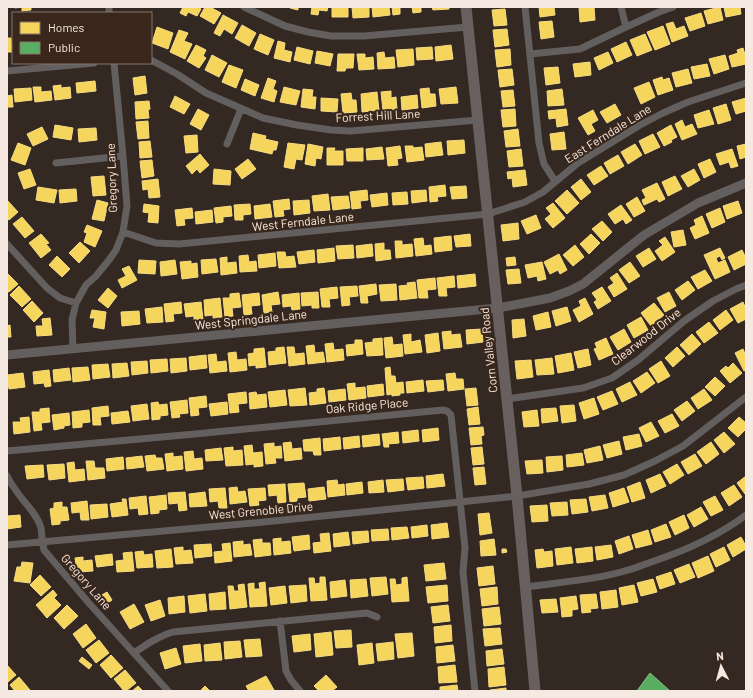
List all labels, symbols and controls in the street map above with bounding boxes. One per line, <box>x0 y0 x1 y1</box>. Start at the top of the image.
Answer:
legend <box>12 12 152 64</box>
text: Homes <box>48 20 85 34</box>
text: Public <box>48 40 80 54</box>
street label: East Ferndale Lane <box>562 101 653 165</box>
street label: Forrest Hill Lane <box>335 106 421 124</box>
street label: Gregory Lane <box>103 143 119 213</box>
street label: West Ferndale Lane <box>251 209 354 233</box>
street label: Clearwood Drive <box>608 305 683 368</box>
street label: West Springdale Lane <box>194 306 308 332</box>
street label: Corn Valley Road <box>477 307 499 394</box>
street label: Oak Ridge Place <box>325 394 409 416</box>
street label: West Grenoble Drive <box>208 498 314 522</box>
street label: Gregory Lane <box>59 551 115 612</box>
north arrow <box>701 646 741 686</box>
text: N <box>716 649 724 662</box>

